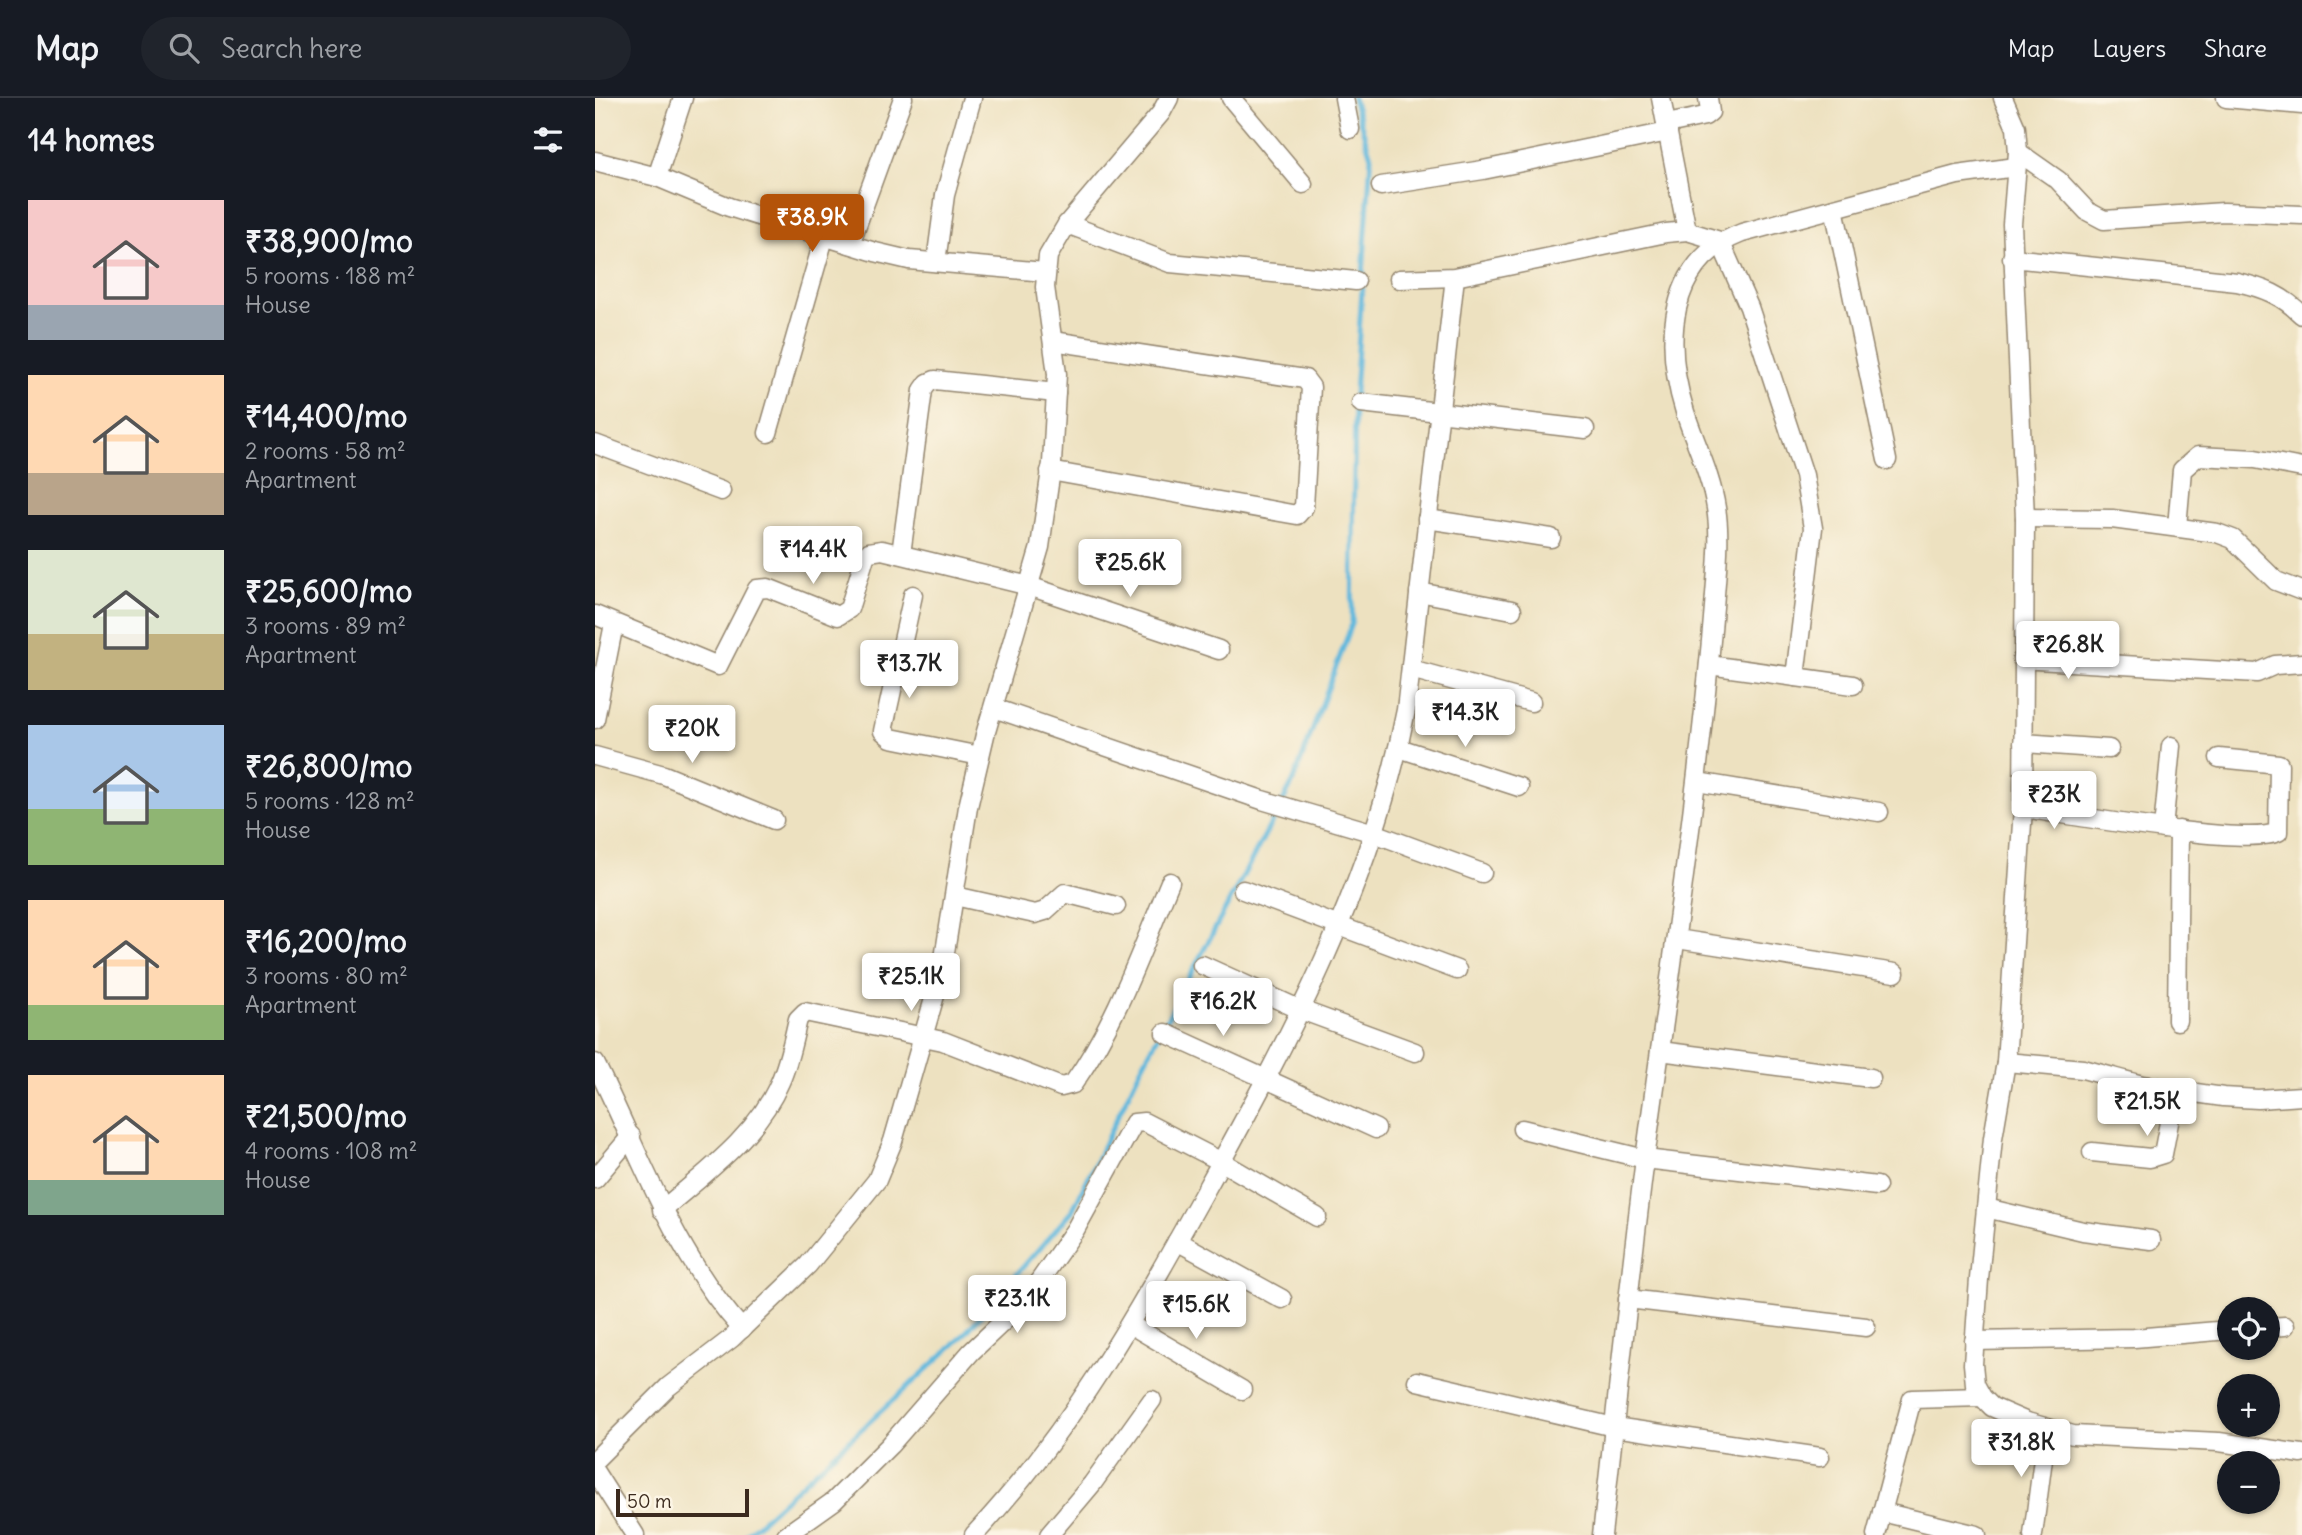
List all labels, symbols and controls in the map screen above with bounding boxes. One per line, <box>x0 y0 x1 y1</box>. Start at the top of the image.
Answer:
search box <box>141 17 631 80</box>
text: Map <box>35 27 99 69</box>
icon: search <box>165 29 203 67</box>
text: Search here <box>221 32 362 65</box>
text: Map <box>2008 33 2054 63</box>
text: Layers <box>2092 33 2166 63</box>
text: Share <box>2204 33 2267 63</box>
text: 14 homes <box>28 121 155 159</box>
icon: filters <box>529 121 567 159</box>
pin: ₹38.9K <box>755 194 869 254</box>
text: ₹38.9K <box>776 202 848 231</box>
text: ₹38,900/mo <box>245 222 413 260</box>
icon: home <box>84 228 168 312</box>
text: 5 rooms · 188 m² <box>245 261 415 290</box>
text: House <box>245 290 311 319</box>
text: ₹14,400/mo <box>245 397 407 435</box>
icon: home <box>84 403 168 487</box>
text: 2 rooms · 58 m² <box>245 436 406 465</box>
text: Apartment <box>245 465 357 494</box>
pin: ₹14.4K <box>756 526 870 586</box>
text: ₹14.4K <box>779 534 847 563</box>
pin: ₹25.6K <box>1073 540 1187 599</box>
text: ₹25.6K <box>1094 547 1166 576</box>
text: ₹25,600/mo <box>245 572 412 610</box>
icon: home <box>84 578 168 662</box>
text: 3 rooms · 89 m² <box>245 611 406 640</box>
pin: ₹26.8K <box>2011 622 2125 681</box>
text: ₹26.8K <box>2032 629 2104 658</box>
text: Apartment <box>245 640 357 669</box>
pin: ₹13.7K <box>852 640 966 700</box>
text: ₹13.7K <box>876 648 942 677</box>
pin: ₹14.3K <box>1408 690 1522 749</box>
text: ₹14.3K <box>1431 697 1499 726</box>
pin: ₹20K <box>651 706 733 765</box>
text: ₹20K <box>664 713 720 742</box>
text: ₹26,800/mo <box>245 747 412 785</box>
icon: home <box>84 753 168 837</box>
pin: ₹23K <box>2013 772 2095 831</box>
text: ₹23K <box>2027 779 2081 808</box>
text: 5 rooms · 128 m² <box>245 786 415 815</box>
text: House <box>245 815 311 844</box>
text: ₹16,200/mo <box>245 922 407 960</box>
icon: home <box>84 928 168 1012</box>
pin: ₹25.1K <box>854 954 968 1013</box>
text: 3 rooms · 80 m² <box>245 961 408 990</box>
text: ₹25.1K <box>878 961 944 990</box>
pin: ₹16.2K <box>1166 978 1280 1038</box>
text: ₹16.2K <box>1189 986 1257 1015</box>
text: Apartment <box>245 990 357 1019</box>
pin: ₹21.5K <box>2090 1079 2204 1138</box>
text: ₹21.5K <box>2113 1086 2181 1115</box>
text: ₹21,500/mo <box>245 1097 407 1135</box>
icon: home <box>84 1103 168 1187</box>
text: 4 rooms · 108 m² <box>245 1136 417 1165</box>
text: House <box>245 1165 311 1194</box>
pin: ₹23.1K <box>960 1276 1074 1335</box>
pin: ₹15.6K <box>1139 1282 1253 1341</box>
text: ₹23.1K <box>984 1283 1050 1312</box>
text: ₹15.6K <box>1162 1289 1230 1318</box>
map controls <box>2217 1297 2280 1514</box>
button: locate <box>2217 1297 2280 1360</box>
button: + <box>2217 1374 2280 1437</box>
pin: ₹31.8K <box>1964 1420 2078 1479</box>
text: ₹31.8K <box>1987 1427 2055 1456</box>
button: − <box>2217 1451 2280 1514</box>
scale bar <box>616 1486 749 1518</box>
text: 50 m <box>627 1489 672 1513</box>

